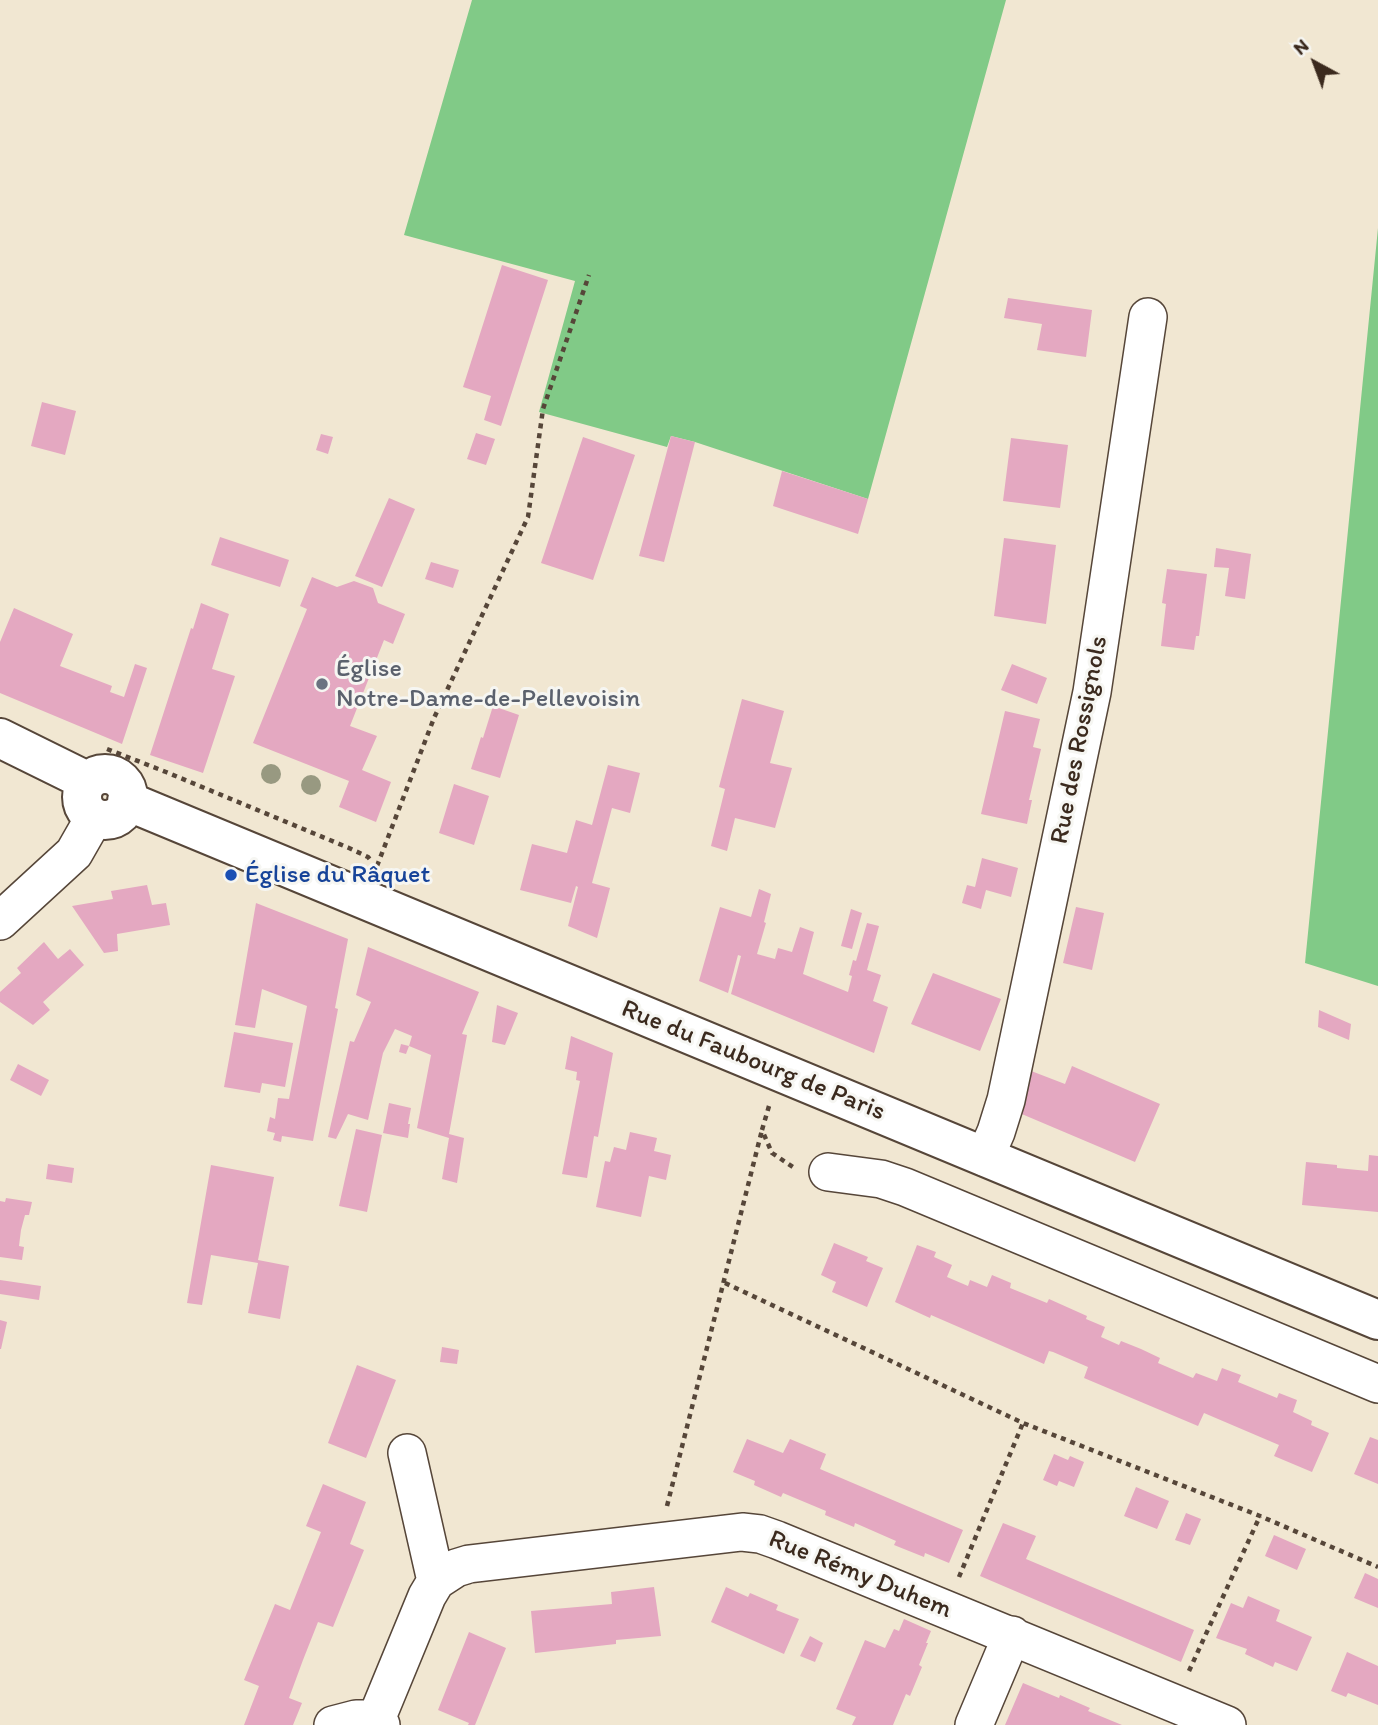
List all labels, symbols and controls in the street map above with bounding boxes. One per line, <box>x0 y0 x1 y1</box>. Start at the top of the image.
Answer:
north arrow <box>1280 28 1350 98</box>
text: N <box>1289 34 1313 60</box>
street label: Rue des Rossignols <box>1045 633 1115 847</box>
place label: Église Notre-Dame-de-Pellevoisin <box>336 653 640 714</box>
marker: Église Notre-Dame-de-Pellevoisin <box>314 676 330 692</box>
place label: Église du Râquet <box>245 859 430 891</box>
marker: Église du Râquet <box>223 867 239 883</box>
street label: Rue du Faubourg de Paris <box>617 994 889 1128</box>
street label: Rue Rémy Duhem <box>764 1524 956 1626</box>

